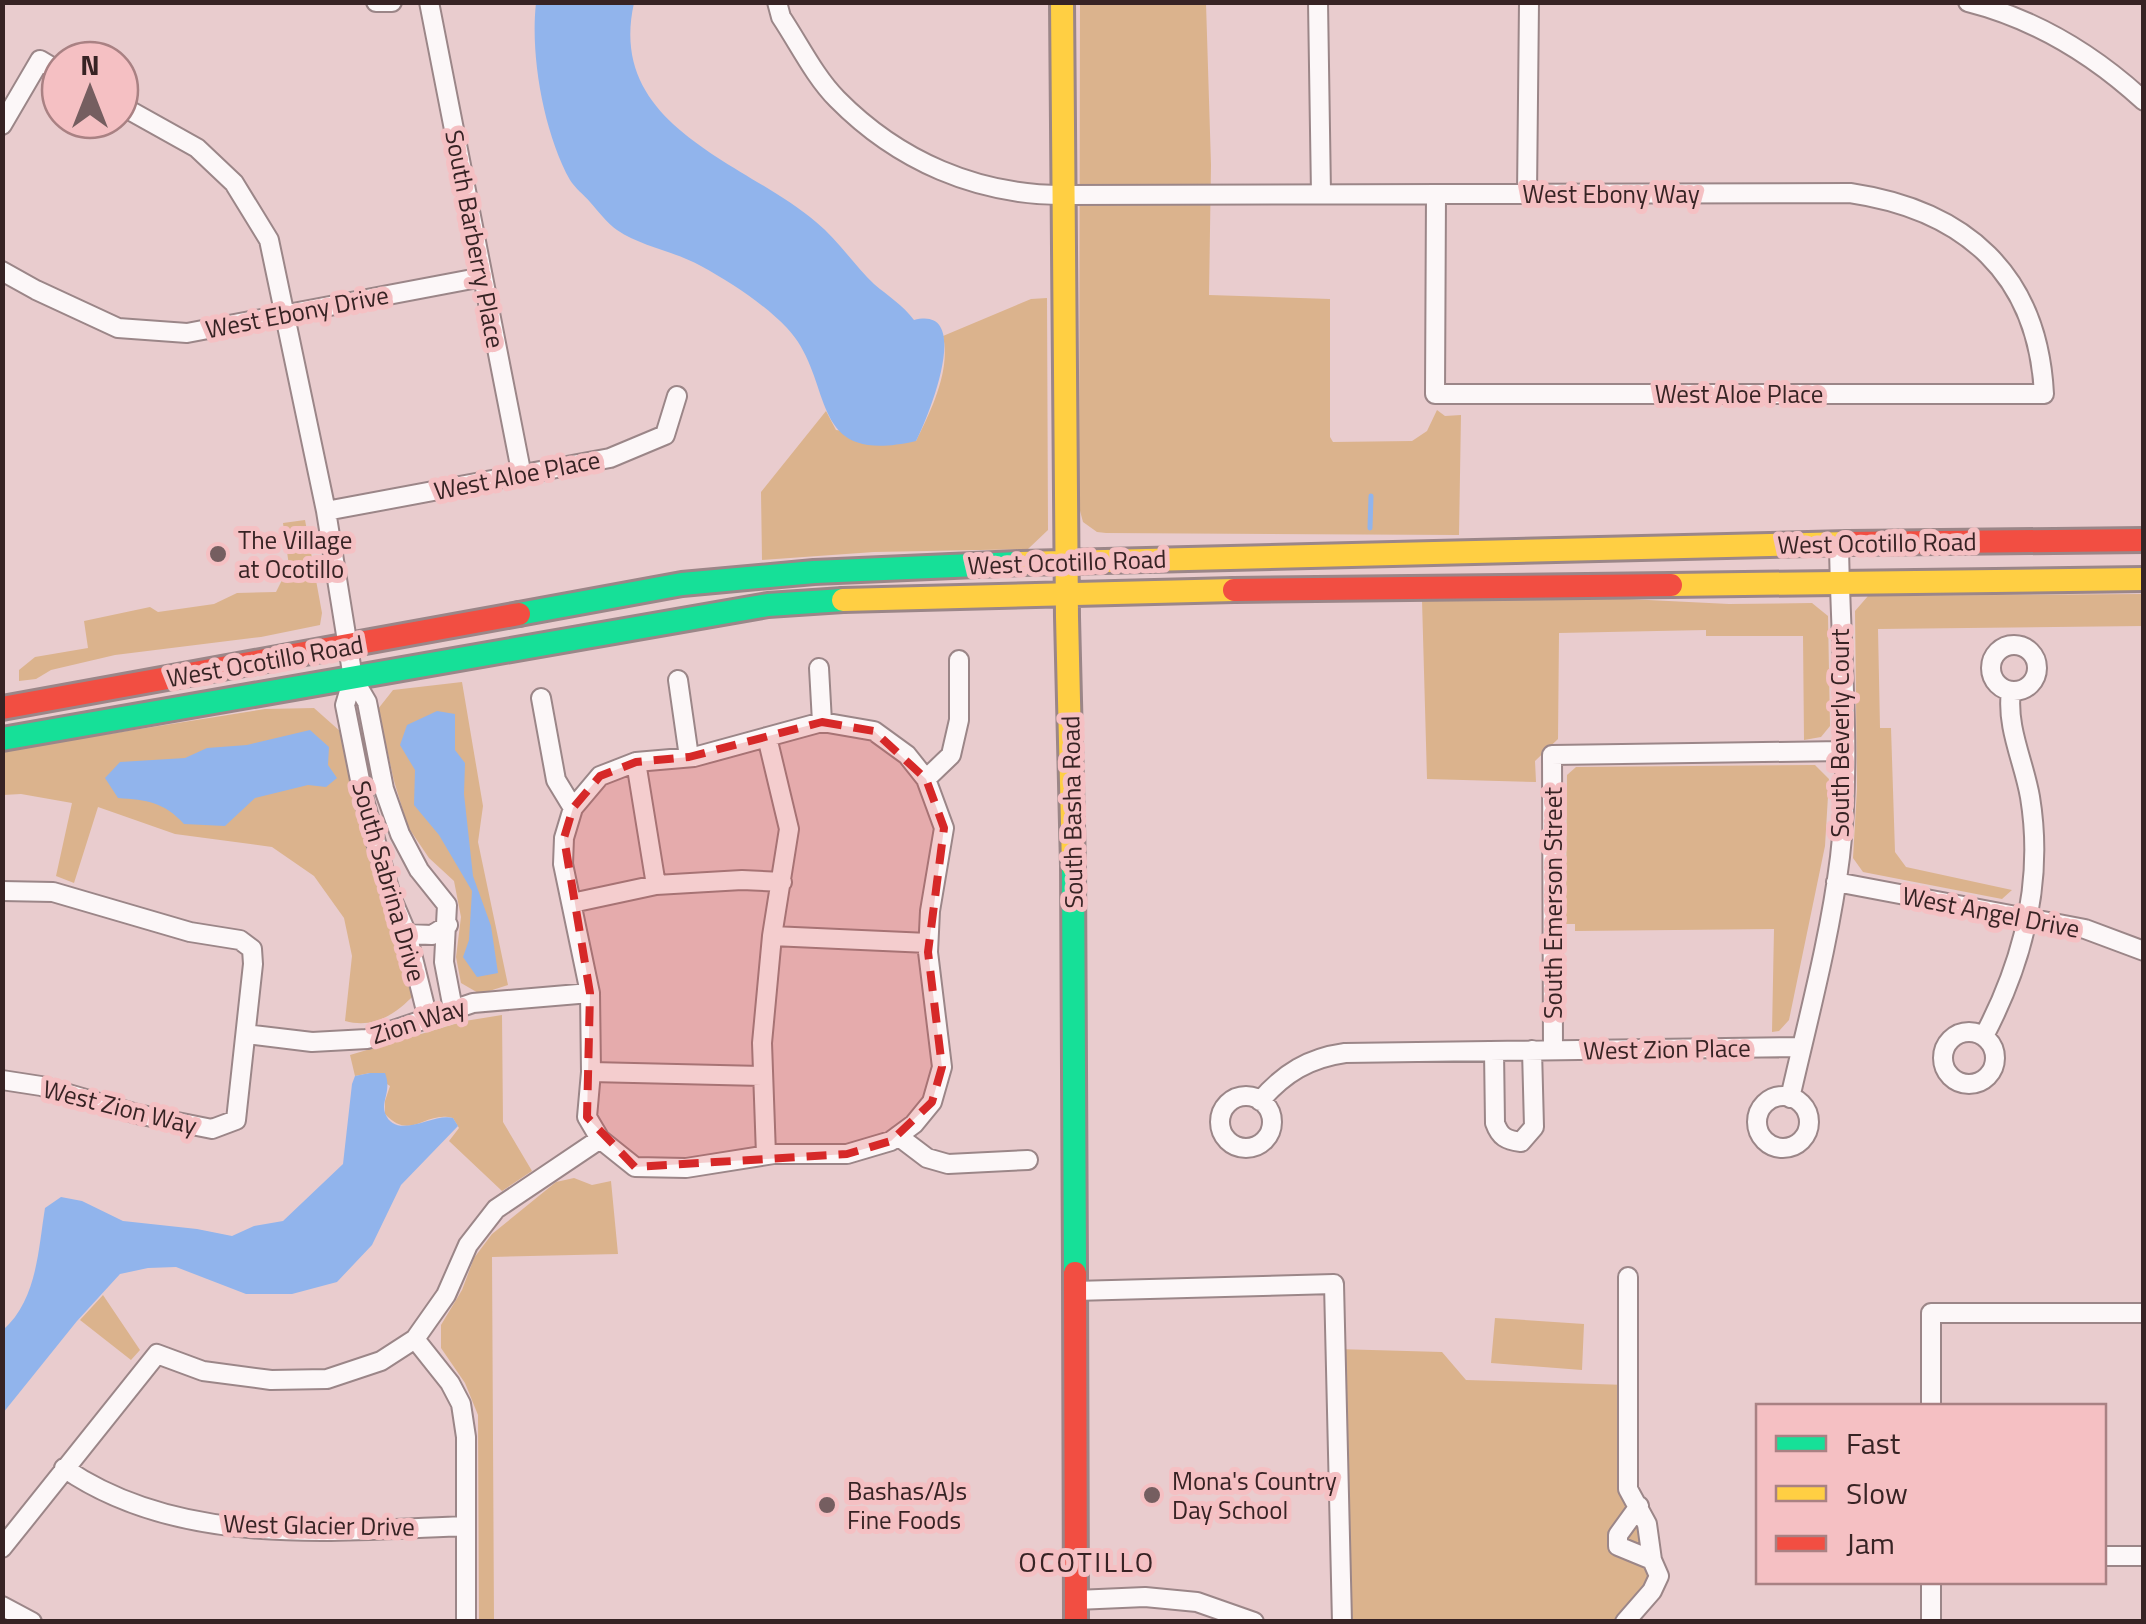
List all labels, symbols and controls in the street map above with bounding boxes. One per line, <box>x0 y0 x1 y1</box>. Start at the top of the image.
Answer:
north arrow <box>40 40 140 140</box>
text: N <box>80 43 100 86</box>
street label: South Barberry Place <box>435 127 515 351</box>
street label: West Ebony Way <box>1522 175 1700 213</box>
street label: West Ebony Drive <box>202 276 392 348</box>
street label: West Aloe Place <box>1655 375 1823 413</box>
street label: West Aloe Place <box>431 440 603 510</box>
place label: The Village at Ocotillo <box>238 521 352 588</box>
street label: West Ocotillo Road <box>1777 522 1977 564</box>
street label: West Ocotillo Road <box>967 540 1167 584</box>
marker: The Village at Ocotillo <box>207 543 229 565</box>
street label: West Ocotillo Road <box>164 625 366 697</box>
street label: South Beverly Court <box>1821 628 1859 838</box>
street label: South Basha Road <box>1051 715 1093 909</box>
street label: South Sabrina Drive <box>342 776 436 986</box>
street label: South Emerson Street <box>1534 787 1572 1019</box>
street label: West Angel Drive <box>1899 876 2083 948</box>
street label: Zion Way <box>366 988 470 1054</box>
street label: West Zion Place <box>1583 1029 1751 1069</box>
street label: West Zion Way <box>39 1070 201 1144</box>
legend <box>1756 1404 2106 1584</box>
text: Fast <box>1846 1420 1901 1466</box>
place label: Mona's Country Day School <box>1172 1462 1337 1529</box>
text: Slow <box>1846 1470 1908 1516</box>
place label: Bashas/AJs Fine Foods <box>847 1472 967 1539</box>
marker: Mona's Country Day School <box>1141 1484 1163 1506</box>
marker: Bashas/AJs Fine Foods <box>816 1494 838 1516</box>
street label: West Glacier Drive <box>223 1504 415 1546</box>
text: Jam <box>1846 1520 1895 1566</box>
district label: OCOTILLO <box>1018 1540 1156 1583</box>

